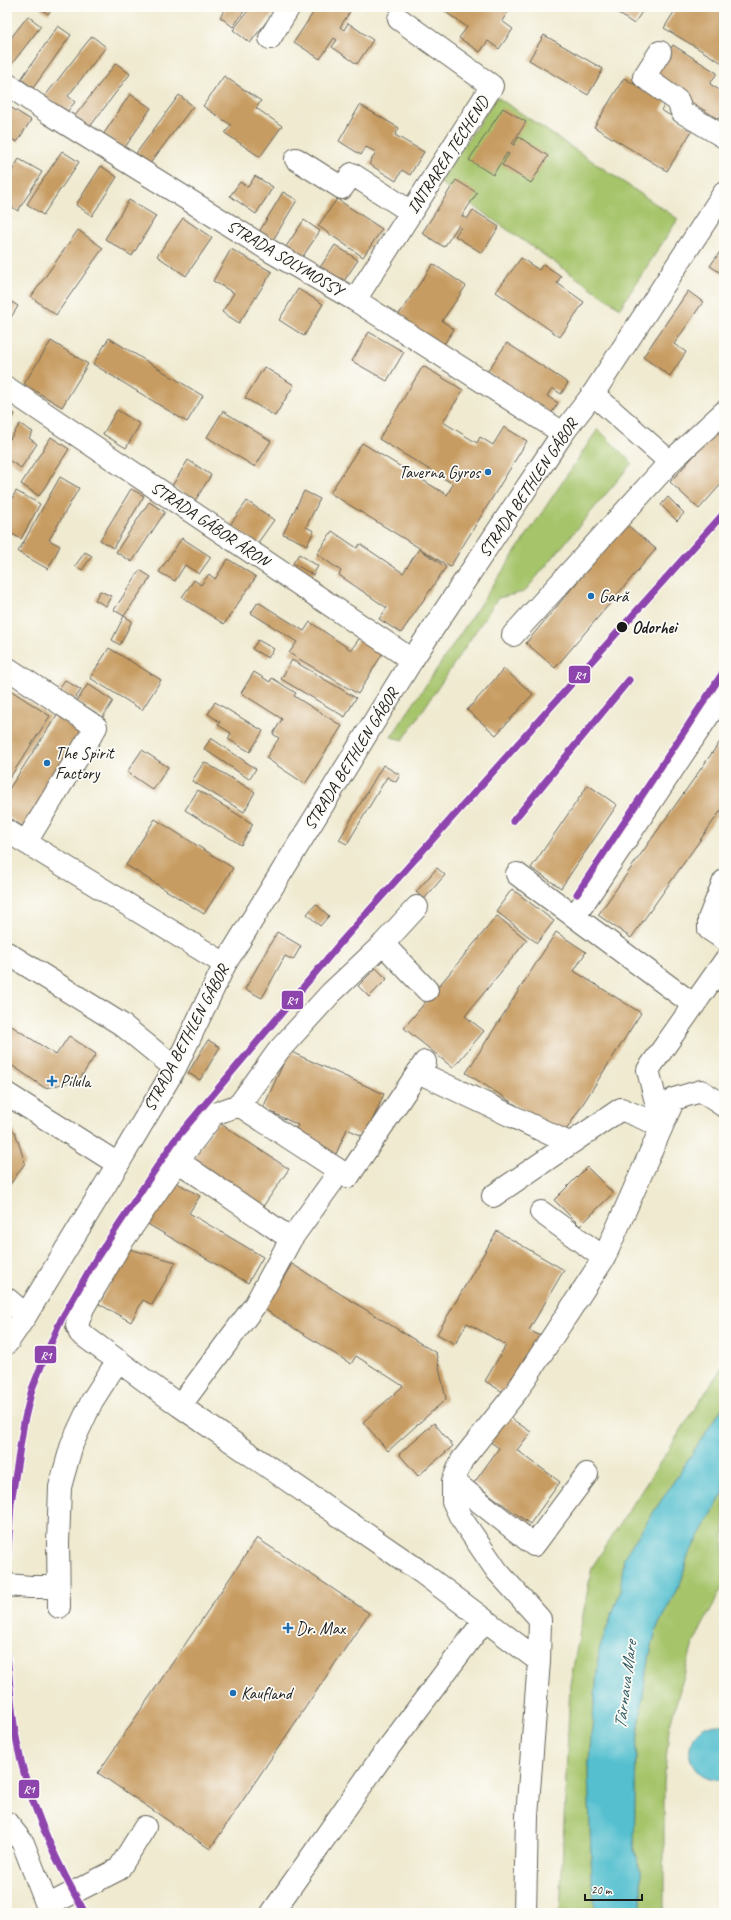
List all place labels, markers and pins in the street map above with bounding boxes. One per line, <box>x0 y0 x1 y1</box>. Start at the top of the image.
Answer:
place label: Taverna Gyros <box>399 462 482 483</box>
marker: Taverna Gyros <box>483 467 493 477</box>
place label: Gară <box>599 586 630 607</box>
marker: Gară <box>586 591 596 601</box>
place label: Odorhei <box>632 617 679 638</box>
marker: Odorhei <box>615 620 629 634</box>
place label: The Spirit Factory <box>55 743 116 784</box>
marker: The Spirit Factory <box>42 758 52 768</box>
place label: Pilula <box>60 1071 92 1092</box>
marker: Pilula <box>47 1076 57 1086</box>
place label: Dr. Max <box>296 1618 346 1639</box>
marker: Dr. Max <box>283 1623 293 1633</box>
place label: Kaufland <box>241 1683 295 1704</box>
marker: Kaufland <box>228 1688 238 1698</box>

